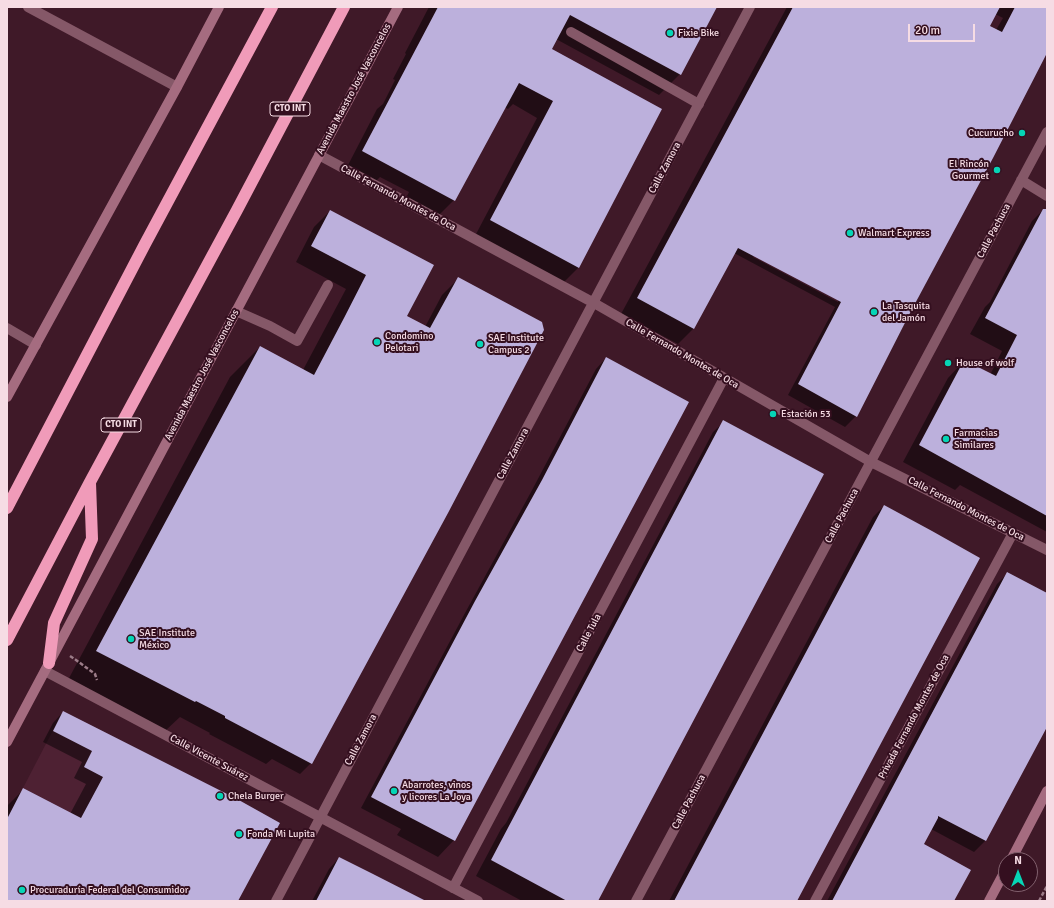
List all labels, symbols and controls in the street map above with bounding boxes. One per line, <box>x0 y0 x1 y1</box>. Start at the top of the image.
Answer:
scale bar <box>910 16 977 42</box>
street label: Avenida Maestro José Vasconcelos <box>314 22 394 156</box>
text: 20 m <box>915 23 940 38</box>
place label: Fixie Bike <box>678 27 719 39</box>
marker: Fixie Bike <box>665 28 675 38</box>
road number: CTO INT <box>270 102 310 116</box>
place label: Cucurucho <box>968 127 1014 139</box>
marker: Cucurucho <box>1017 128 1027 138</box>
street label: Calle Zamora <box>646 140 684 196</box>
place label: El Rincón Gourmet <box>949 158 989 182</box>
street label: Calle Fernando Montes de Oca <box>338 162 458 234</box>
marker: El Rincón Gourmet <box>992 165 1002 175</box>
street label: Calle Pachuca <box>975 202 1013 260</box>
place label: Walmart Express <box>858 227 930 239</box>
marker: Walmart Express <box>845 228 855 238</box>
place label: La Tasquita del Jamón <box>882 300 930 324</box>
marker: La Tasquita del Jamón <box>869 307 879 317</box>
street label: Avenida Maestro José Vasconcelos <box>162 308 242 442</box>
street label: Calle Fernando Montes de Oca <box>623 317 741 391</box>
place label: Condomino Pelotari <box>385 330 433 354</box>
place label: SAE Institute Campus 2 <box>488 332 544 356</box>
marker: Condomino Pelotari <box>372 337 382 347</box>
marker: SAE Institute Campus 2 <box>475 339 485 349</box>
place label: House of wolf <box>956 357 1014 369</box>
marker: House of wolf <box>943 358 953 368</box>
place label: Estación 53 <box>781 408 831 420</box>
marker: Estación 53 <box>768 409 778 419</box>
road number: CTO INT <box>101 418 141 432</box>
street label: Calle Zamora <box>494 426 532 482</box>
place label: Farmacias Similares <box>954 427 998 450</box>
marker: Farmacias Similares <box>941 434 951 444</box>
street label: Calle Fernando Montes de Oca <box>906 474 1026 544</box>
street label: Calle Pachuca <box>823 487 861 545</box>
street label: Calle Tula <box>574 612 604 654</box>
place label: SAE Institute México <box>139 627 195 650</box>
marker: SAE Institute México <box>126 634 136 644</box>
street label: Privada Fernando Montes de Oca <box>876 653 952 781</box>
street label: Calle Zamora <box>342 712 380 768</box>
street label: Calle Vicente Suárez <box>168 732 250 784</box>
street label: Calle Pachuca <box>670 773 708 831</box>
place label: Abarrotes, vinos y licores La Joya <box>402 779 471 802</box>
marker: Abarrotes, vinos y licores La Joya <box>389 786 399 796</box>
place label: Chela Burger <box>228 790 284 802</box>
marker: Chela Burger <box>215 791 225 801</box>
place label: Fonda Mi Lupita <box>247 828 315 840</box>
marker: Fonda Mi Lupita <box>234 829 244 839</box>
north arrow <box>998 852 1038 892</box>
text: N <box>1014 854 1022 867</box>
place label: Procuraduría Federal del Consumidor <box>30 884 188 896</box>
marker: Procuraduría Federal del Consumidor <box>17 885 27 895</box>

